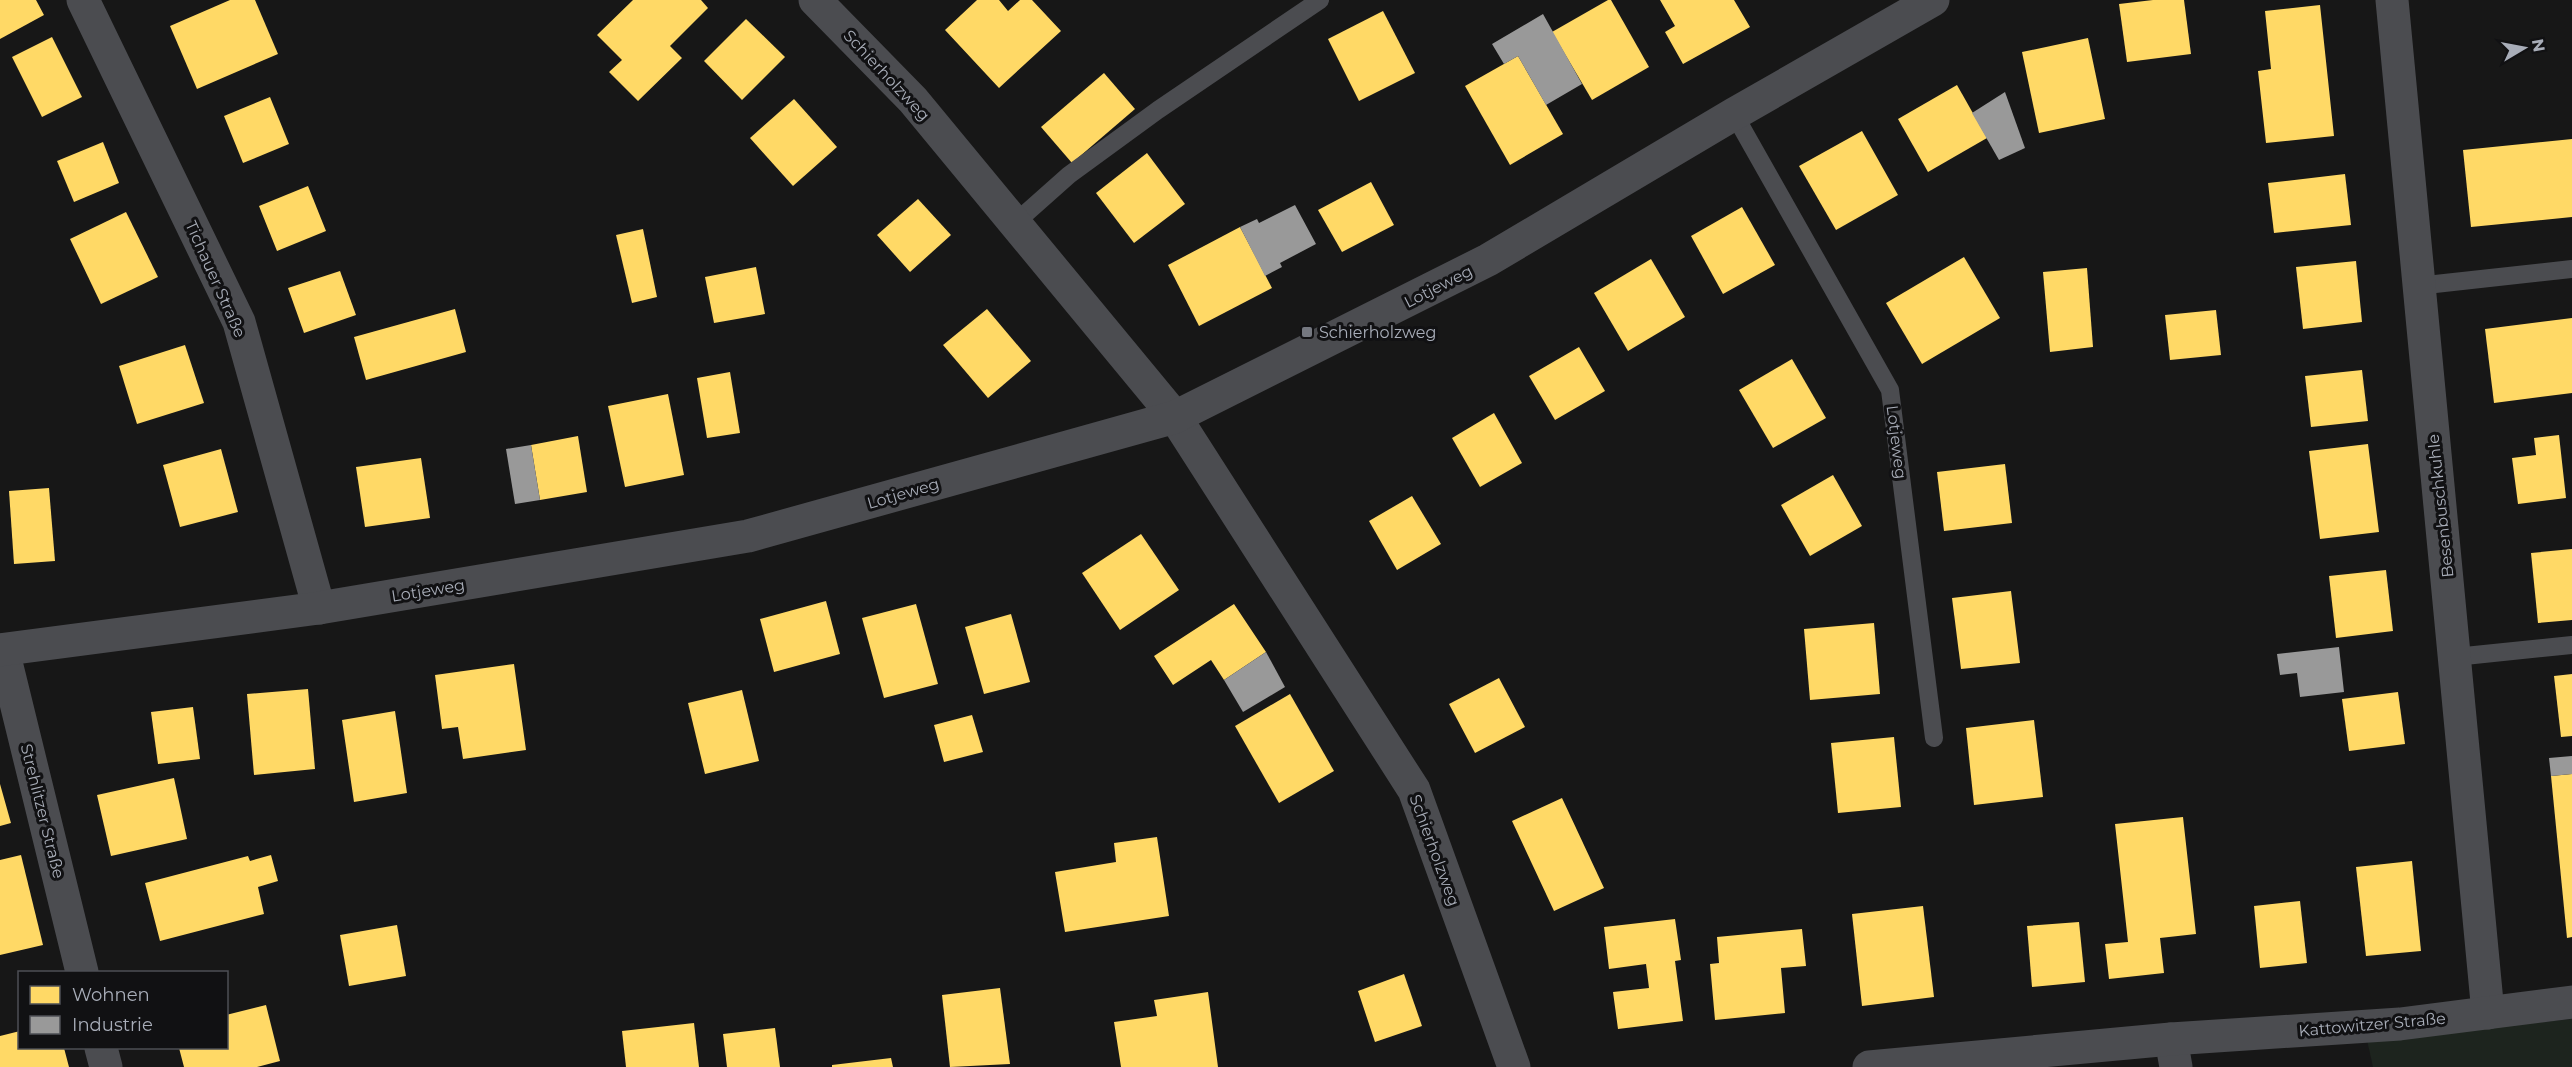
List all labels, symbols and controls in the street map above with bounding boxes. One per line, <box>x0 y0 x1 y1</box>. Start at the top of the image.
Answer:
north arrow <box>2494 18 2554 78</box>
street label: Schierholzweg <box>840 26 934 125</box>
text: N <box>2528 37 2549 54</box>
street label: Tichauer Straße <box>181 218 250 340</box>
street label: Lotjeweg <box>1401 261 1476 312</box>
place label: Schierholzweg <box>1319 323 1436 342</box>
marker: Schierholzweg <box>1300 325 1314 339</box>
street label: Lotjeweg <box>1883 404 1910 480</box>
street label: Besenbuschkuhle <box>2424 433 2457 579</box>
street label: Lotjeweg <box>865 474 941 513</box>
street label: Lotjeweg <box>390 575 466 606</box>
street label: Strehlitzer Straße <box>17 742 68 880</box>
street label: Schierholzweg <box>1406 792 1464 909</box>
legend <box>18 971 228 1049</box>
text: Wohnen <box>72 984 150 1006</box>
street label: Kattowitzer Straße <box>2298 1009 2446 1040</box>
text: Industrie <box>72 1014 153 1036</box>

